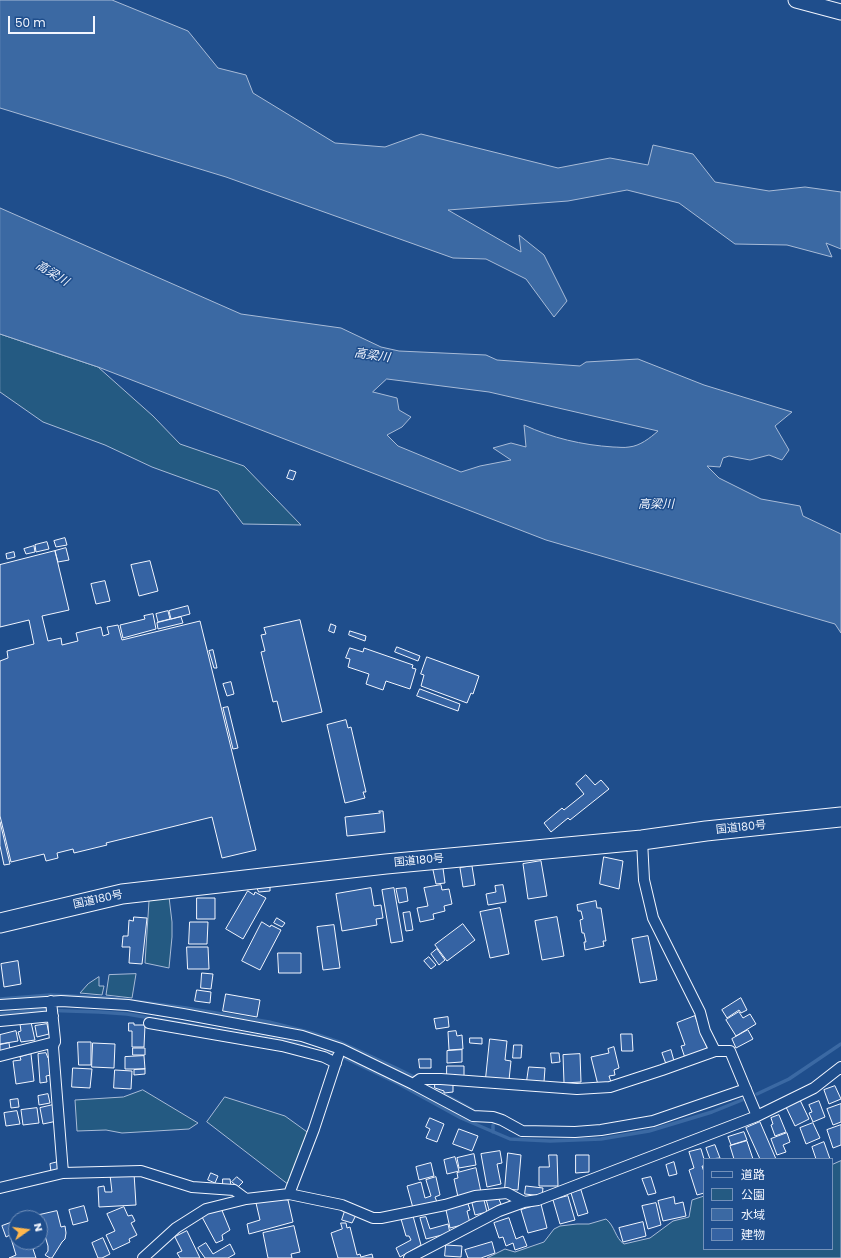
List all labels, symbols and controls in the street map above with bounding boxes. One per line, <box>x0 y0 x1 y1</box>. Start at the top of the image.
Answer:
scale bar <box>10 8 97 34</box>
text: 50 m <box>15 14 46 31</box>
water label: 高梁川 <box>33 259 71 289</box>
water label: 高梁川 <box>353 346 391 366</box>
water label: 高梁川 <box>638 498 674 512</box>
street label: 国道180号 <box>715 819 767 837</box>
street label: 国道180号 <box>393 852 445 870</box>
street label: 国道180号 <box>72 888 124 912</box>
legend <box>703 1158 833 1250</box>
text: 道路 <box>741 1166 765 1183</box>
text: 公園 <box>741 1186 765 1203</box>
text: 水域 <box>741 1206 765 1223</box>
north arrow <box>8 1210 48 1250</box>
text: N <box>30 1221 47 1233</box>
text: 建物 <box>741 1226 765 1243</box>

